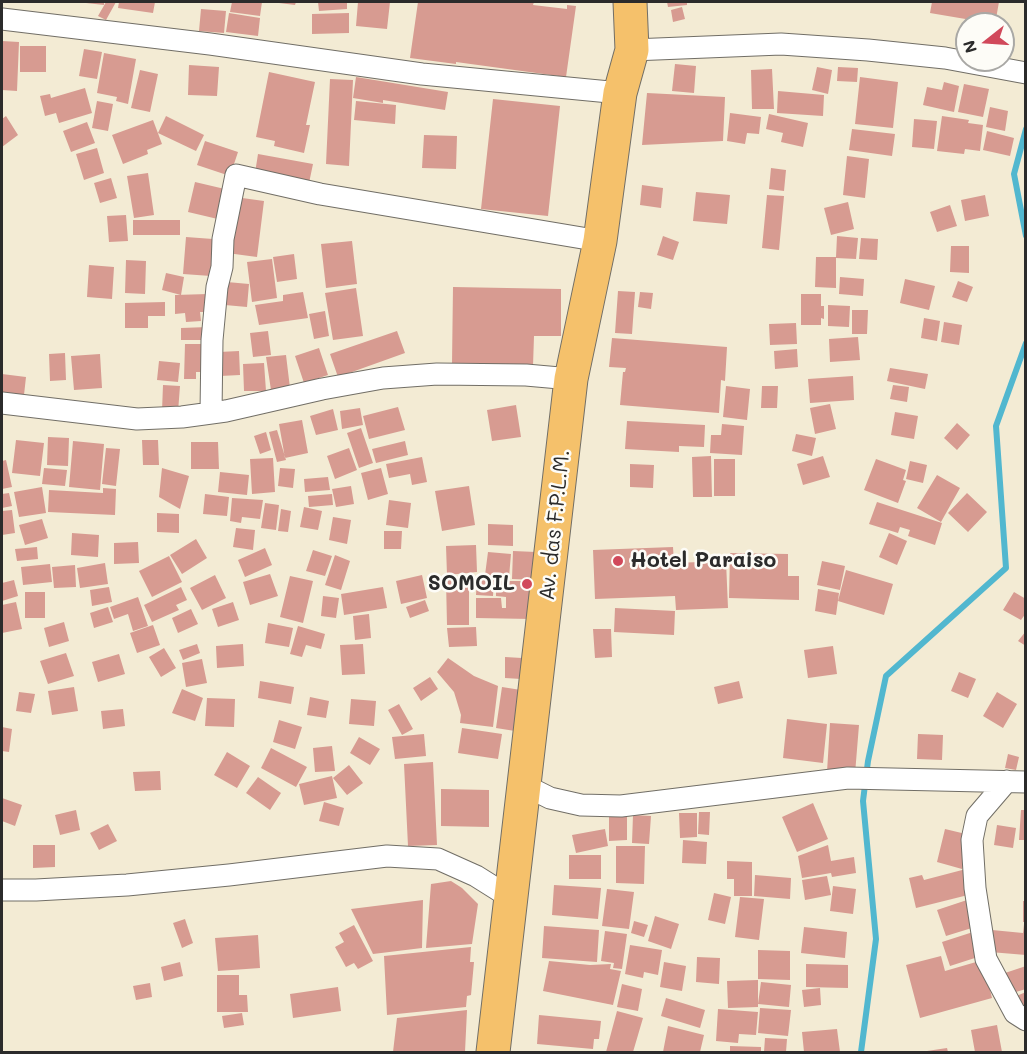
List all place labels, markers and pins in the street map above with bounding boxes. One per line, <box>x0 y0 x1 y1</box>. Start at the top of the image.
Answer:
place label: Hotel Paraiso <box>630 548 776 574</box>
marker: Hotel Paraiso <box>611 554 625 568</box>
place label: SOMOIL <box>428 571 515 597</box>
marker: SOMOIL <box>520 577 534 591</box>

